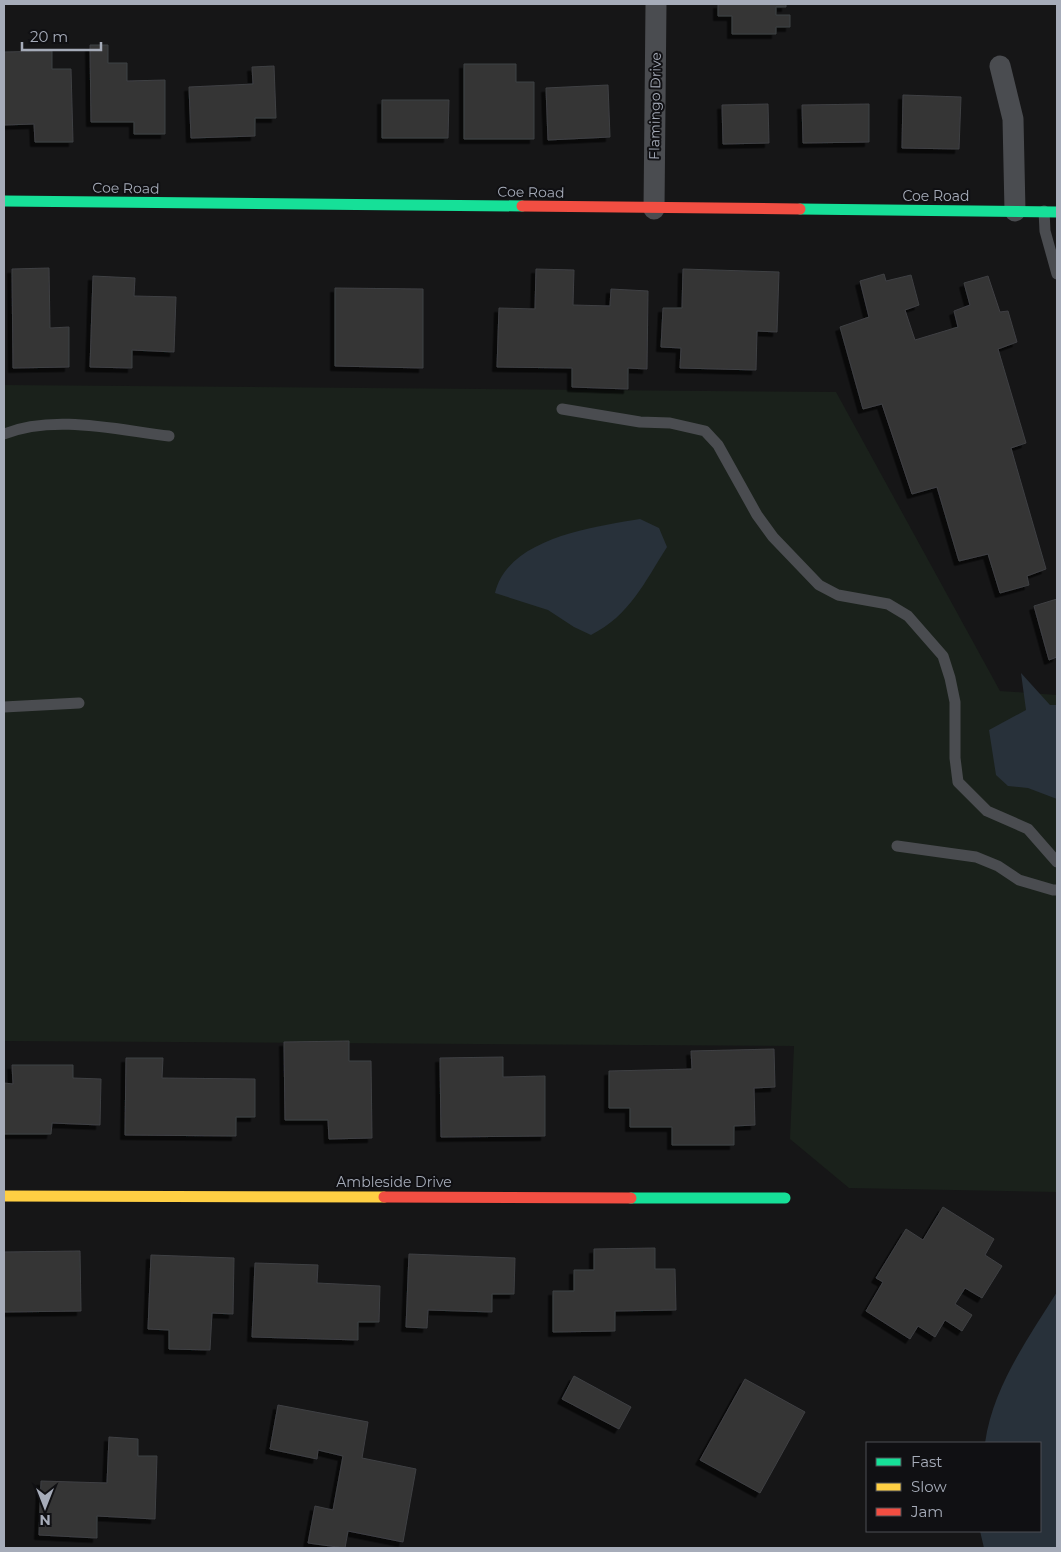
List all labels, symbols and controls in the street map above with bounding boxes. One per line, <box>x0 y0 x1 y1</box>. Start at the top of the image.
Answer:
scale bar <box>22 20 101 52</box>
text: 20 m <box>30 27 68 46</box>
street label: Flamingo Drive <box>645 52 665 160</box>
street label: Coe Road <box>92 178 160 198</box>
street label: Coe Road <box>497 182 565 202</box>
street label: Coe Road <box>902 187 970 205</box>
street label: Ambleside Drive <box>336 1173 452 1191</box>
legend <box>866 1442 1041 1532</box>
text: Fast <box>911 1452 942 1471</box>
text: Slow <box>911 1477 947 1496</box>
north arrow <box>20 1482 70 1532</box>
text: Jam <box>910 1502 943 1521</box>
text: N <box>39 1511 51 1529</box>

